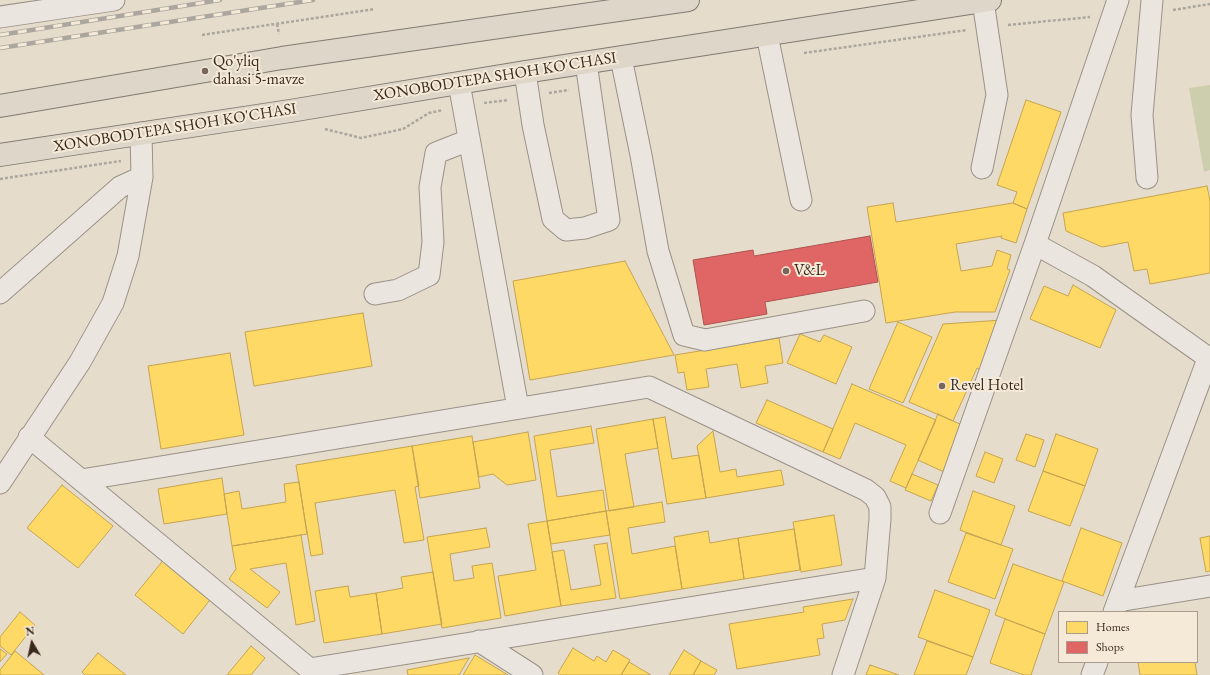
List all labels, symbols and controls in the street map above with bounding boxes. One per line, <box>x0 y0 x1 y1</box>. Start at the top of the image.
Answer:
street label: XONOBODTEPA SHOH KO'CHASI <box>372 48 618 106</box>
place label: Qo'yliq dahasi 5-mavze <box>213 52 304 90</box>
marker: Qo'yliq dahasi 5-mavze <box>200 66 210 76</box>
street label: XONOBODTEPA SHOH KO'CHASI <box>52 99 298 157</box>
place label: V&L <box>794 261 825 281</box>
marker: V&L <box>781 266 791 276</box>
place label: Revel Hotel <box>950 376 1024 396</box>
marker: Revel Hotel <box>937 381 947 391</box>
legend <box>1058 611 1198 663</box>
text: Homes <box>1096 619 1130 635</box>
north arrow <box>12 623 52 663</box>
text: N <box>25 624 36 639</box>
text: Shops <box>1096 639 1124 655</box>

